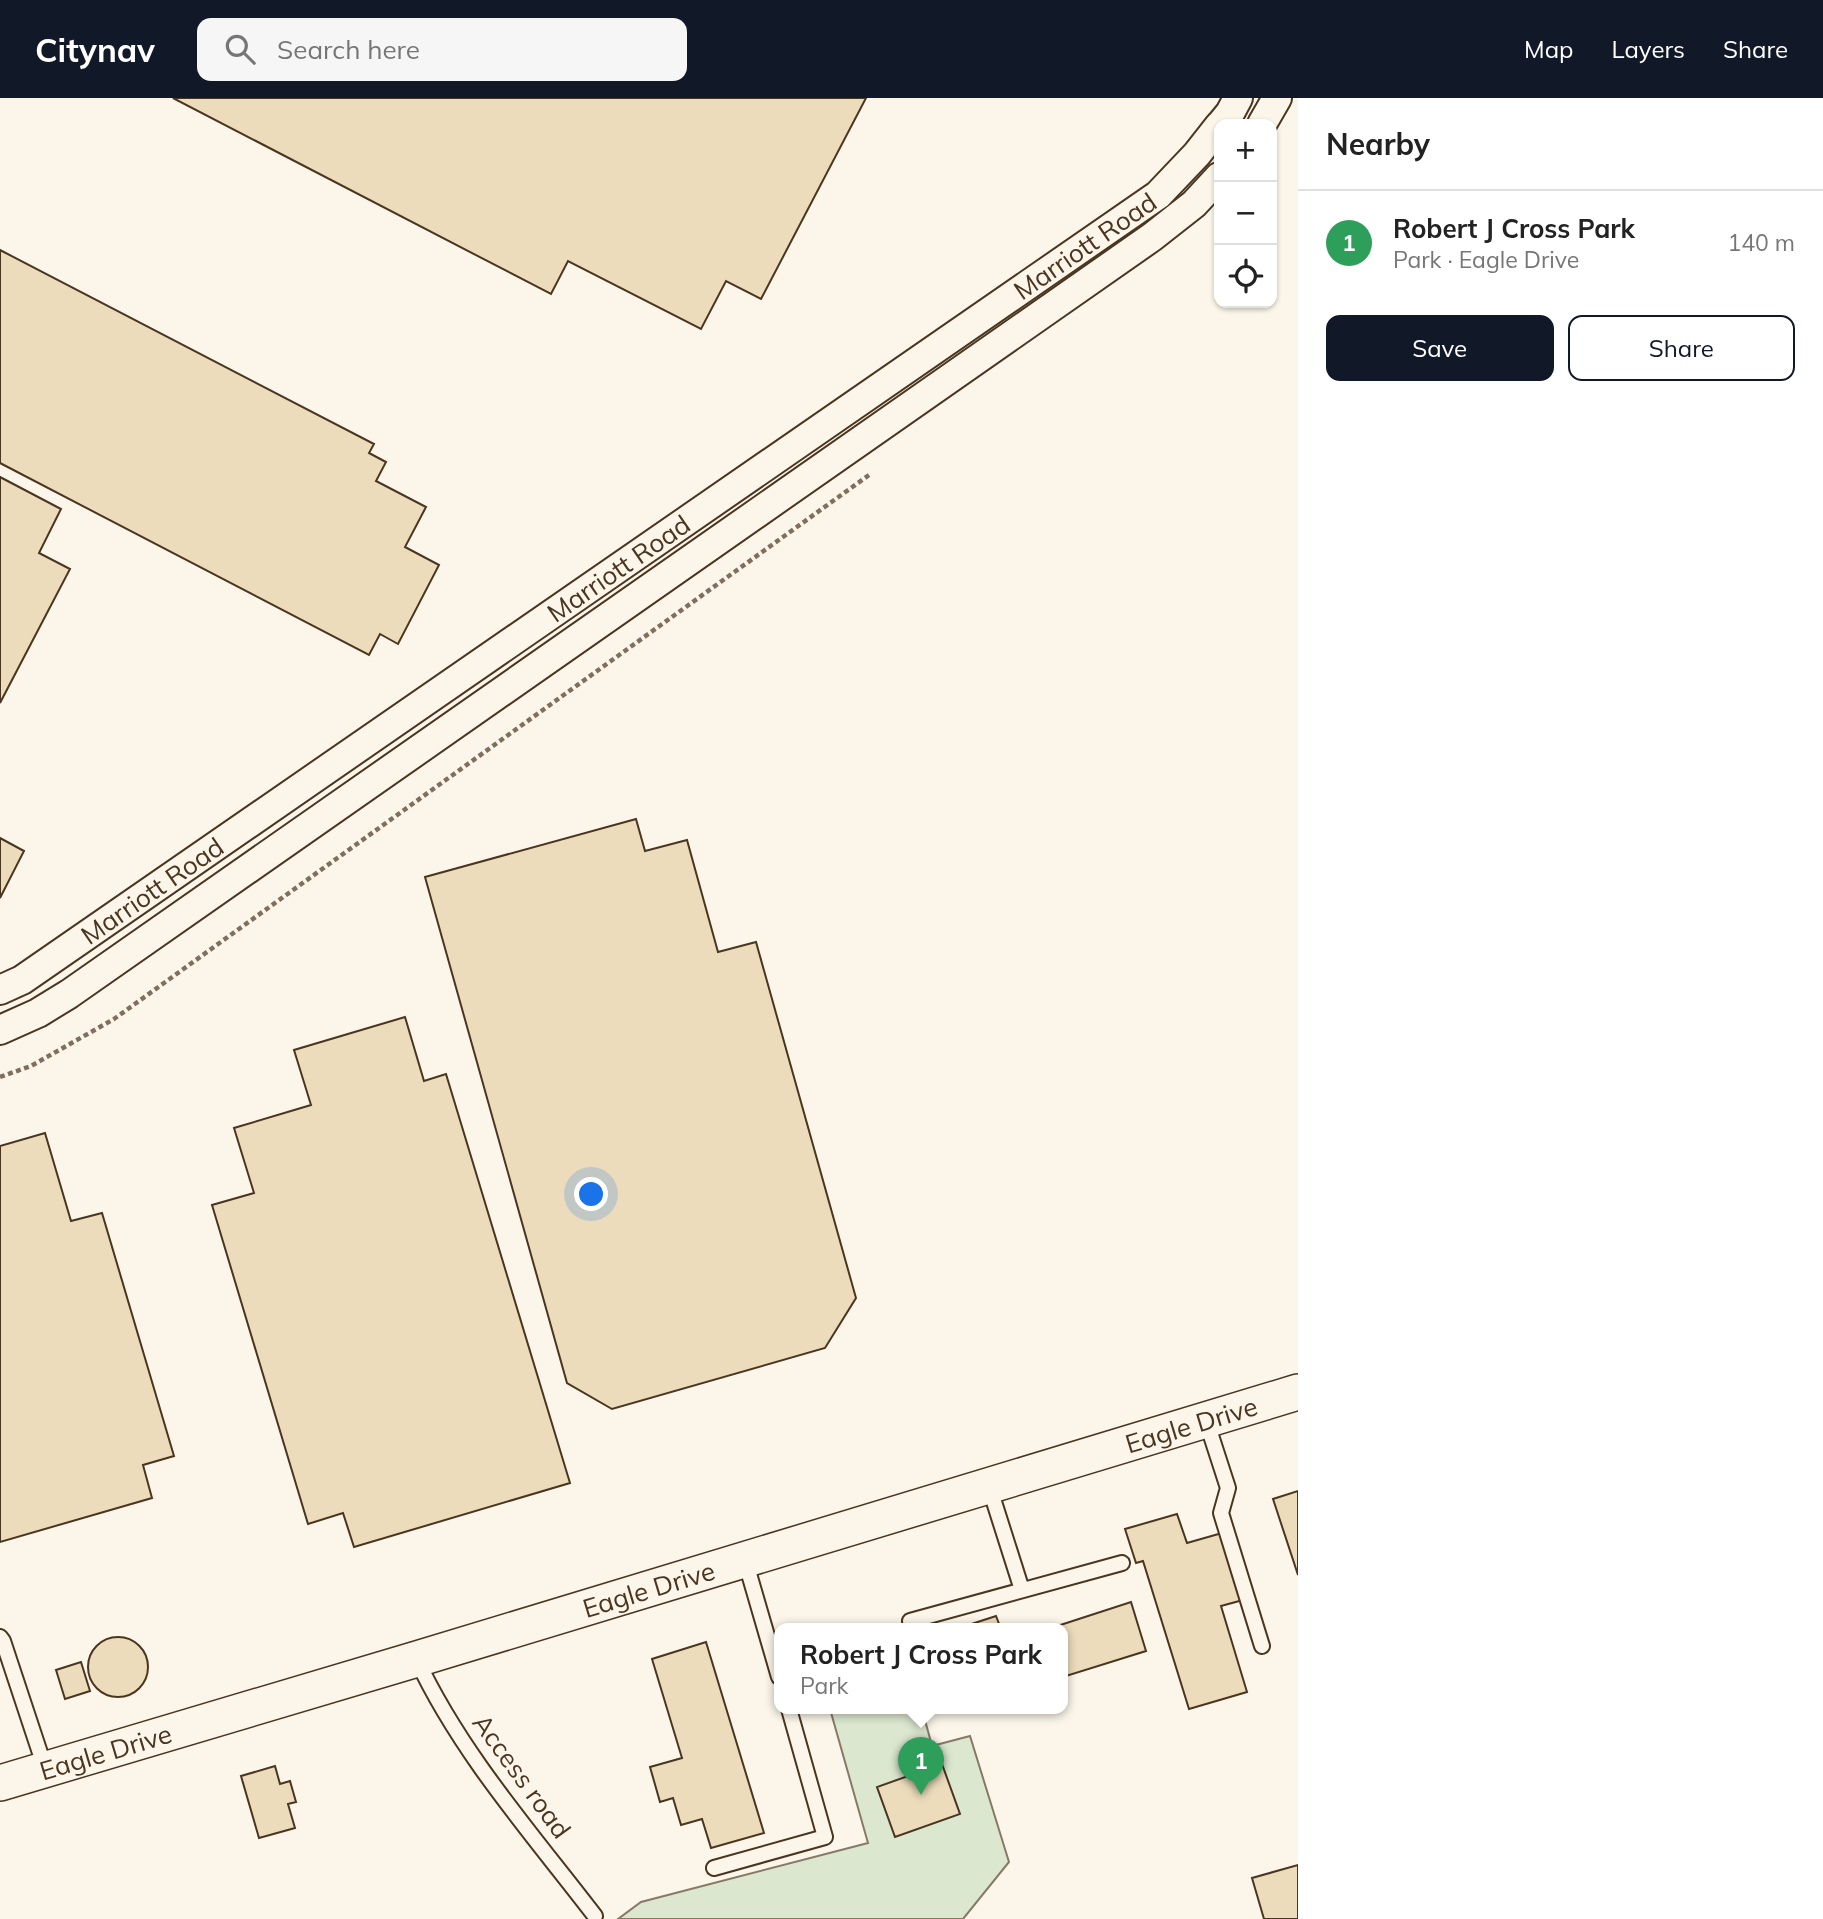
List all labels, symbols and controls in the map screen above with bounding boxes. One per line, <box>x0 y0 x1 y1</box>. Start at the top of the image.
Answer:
search box <box>197 18 687 81</box>
text: Citynav <box>35 29 155 70</box>
icon: search <box>221 30 259 68</box>
text: Search here <box>277 33 420 66</box>
text: Map <box>1524 34 1573 64</box>
text: Layers <box>1611 34 1685 64</box>
text: Share <box>1723 34 1788 64</box>
map controls <box>1214 119 1277 308</box>
button: + <box>1214 119 1277 182</box>
text: Nearby <box>1326 125 1430 163</box>
button: − <box>1214 182 1277 245</box>
street label: Marriott Road <box>1007 185 1163 306</box>
text: Robert J Cross Park <box>1393 212 1635 245</box>
text: 1 <box>1342 228 1356 257</box>
text: 140 m <box>1727 228 1795 257</box>
button: locate <box>1214 245 1277 308</box>
text: Park · Eagle Drive <box>1393 245 1579 274</box>
button: Save <box>1326 315 1554 381</box>
button: Share <box>1568 315 1795 381</box>
street label: Marriott Road <box>541 507 696 629</box>
street label: Marriott Road <box>74 829 230 951</box>
your location <box>574 1177 608 1211</box>
street label: Eagle Drive <box>1121 1389 1261 1460</box>
street label: Eagle Drive <box>578 1553 719 1624</box>
popup <box>774 1623 1068 1714</box>
text: Robert J Cross Park <box>800 1638 1042 1671</box>
text: Park <box>800 1671 848 1700</box>
street label: Access road <box>466 1707 578 1845</box>
street label: Eagle Drive <box>35 1716 176 1787</box>
pin: 1 <box>898 1737 944 1795</box>

